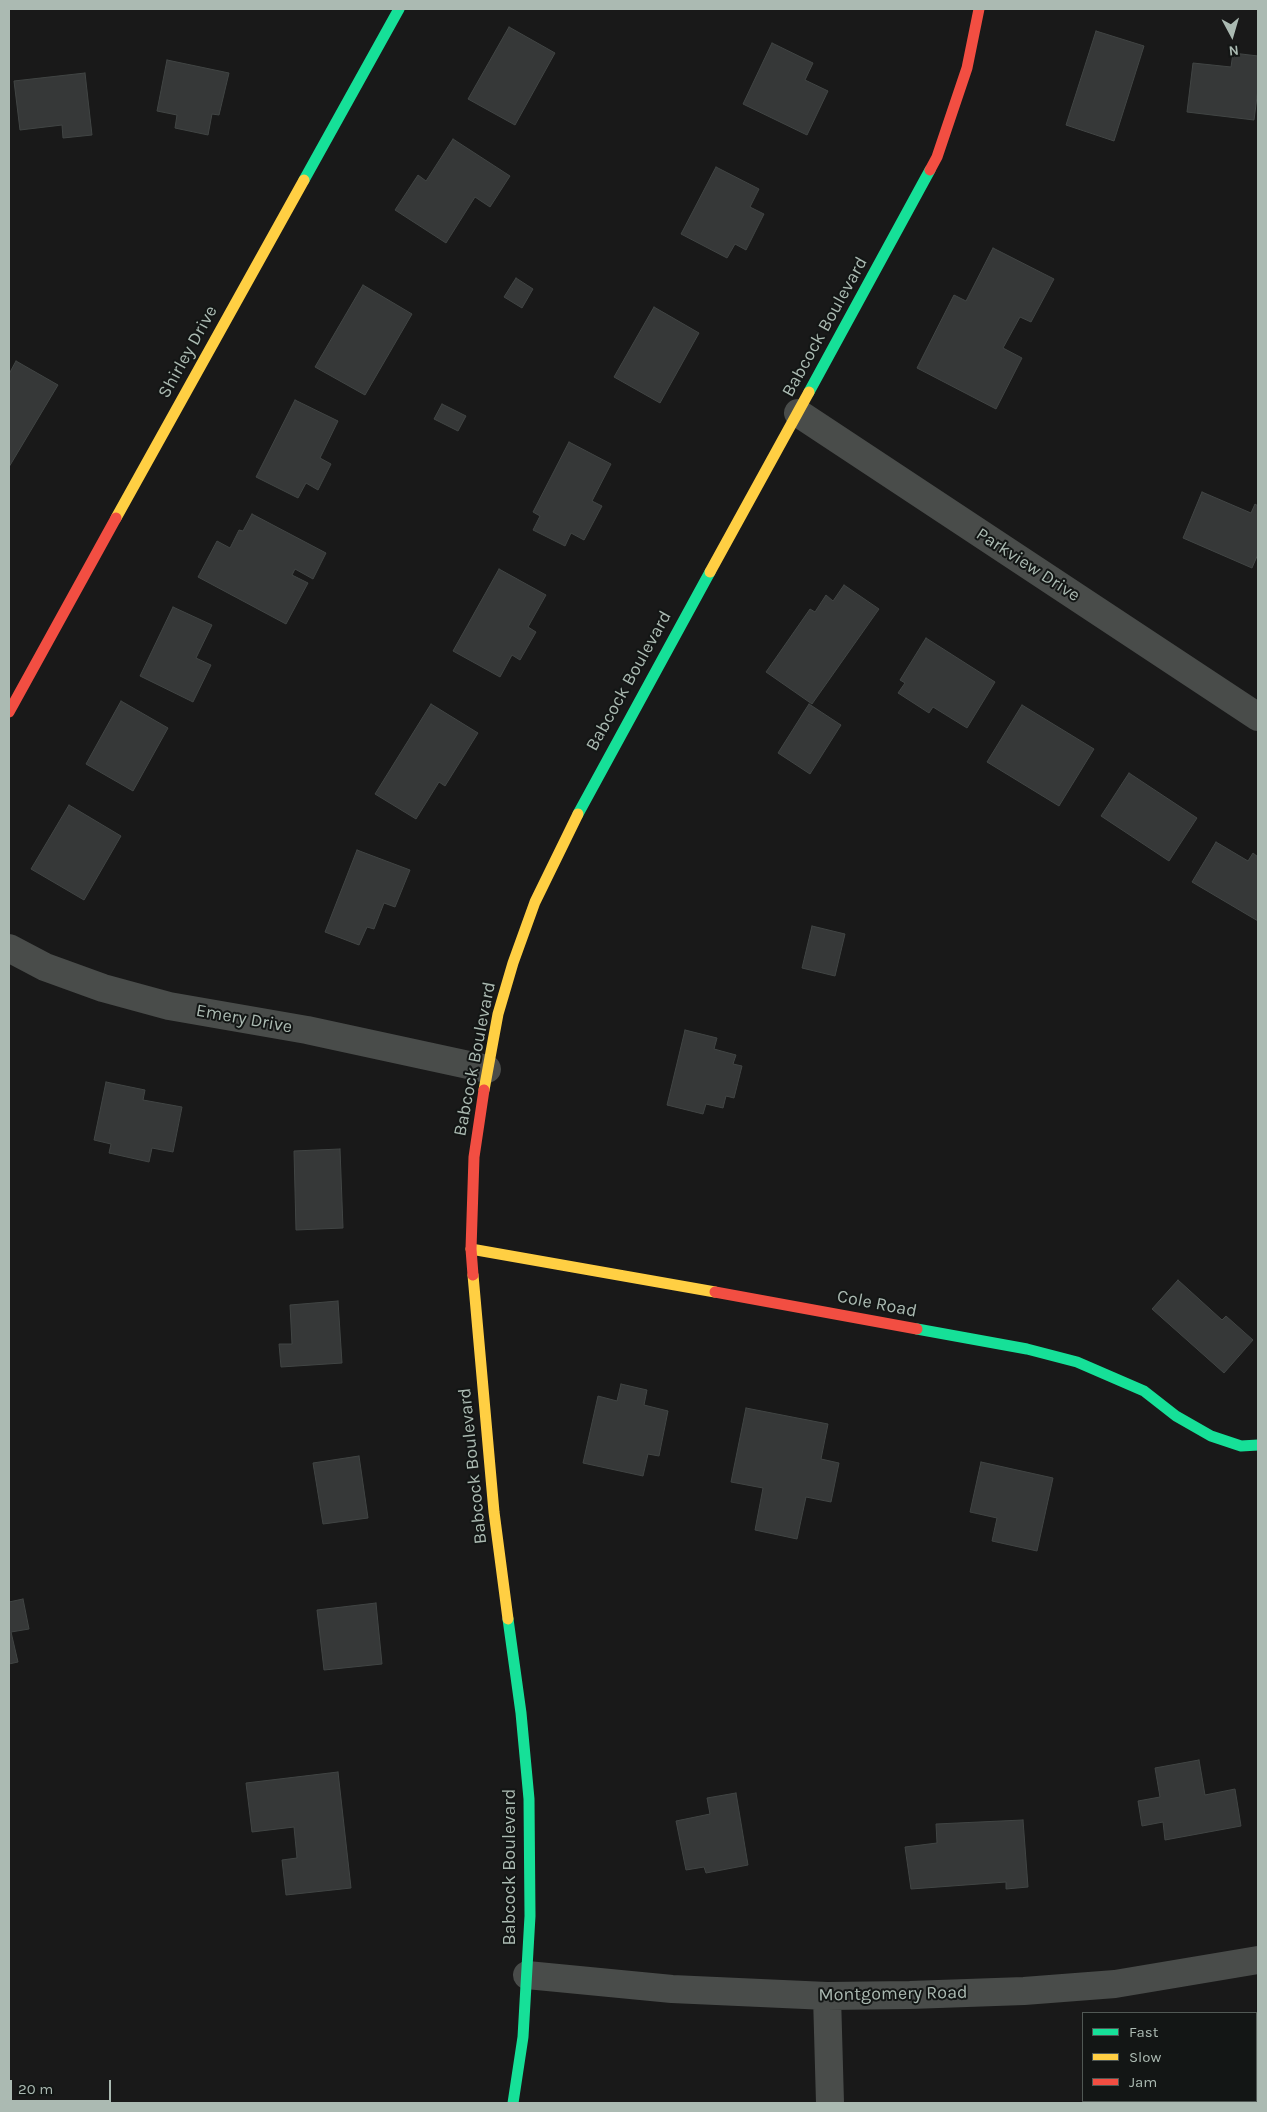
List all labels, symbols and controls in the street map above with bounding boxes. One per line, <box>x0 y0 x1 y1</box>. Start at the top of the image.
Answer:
north arrow <box>1207 10 1257 60</box>
text: N <box>1228 41 1240 59</box>
street label: Babcock Boulevard <box>778 253 872 401</box>
street label: Shirley Drive <box>154 302 222 402</box>
street label: Parkview Drive <box>972 523 1084 607</box>
street label: Babcock Boulevard <box>582 607 676 755</box>
street label: Babcock Boulevard <box>449 980 501 1138</box>
street label: Emery Drive <box>194 1000 294 1038</box>
street label: Cole Road <box>835 1286 919 1322</box>
street label: Babcock Boulevard <box>454 1387 492 1545</box>
street label: Babcock Boulevard <box>499 1789 521 1945</box>
street label: Montgomery Road <box>818 1982 968 2006</box>
legend <box>1082 2012 1257 2102</box>
text: Fast <box>1129 2023 1158 2041</box>
text: Slow <box>1129 2048 1161 2066</box>
scale bar <box>12 2070 114 2102</box>
text: Jam <box>1129 2073 1157 2091</box>
text: 20 m <box>18 2080 53 2098</box>

